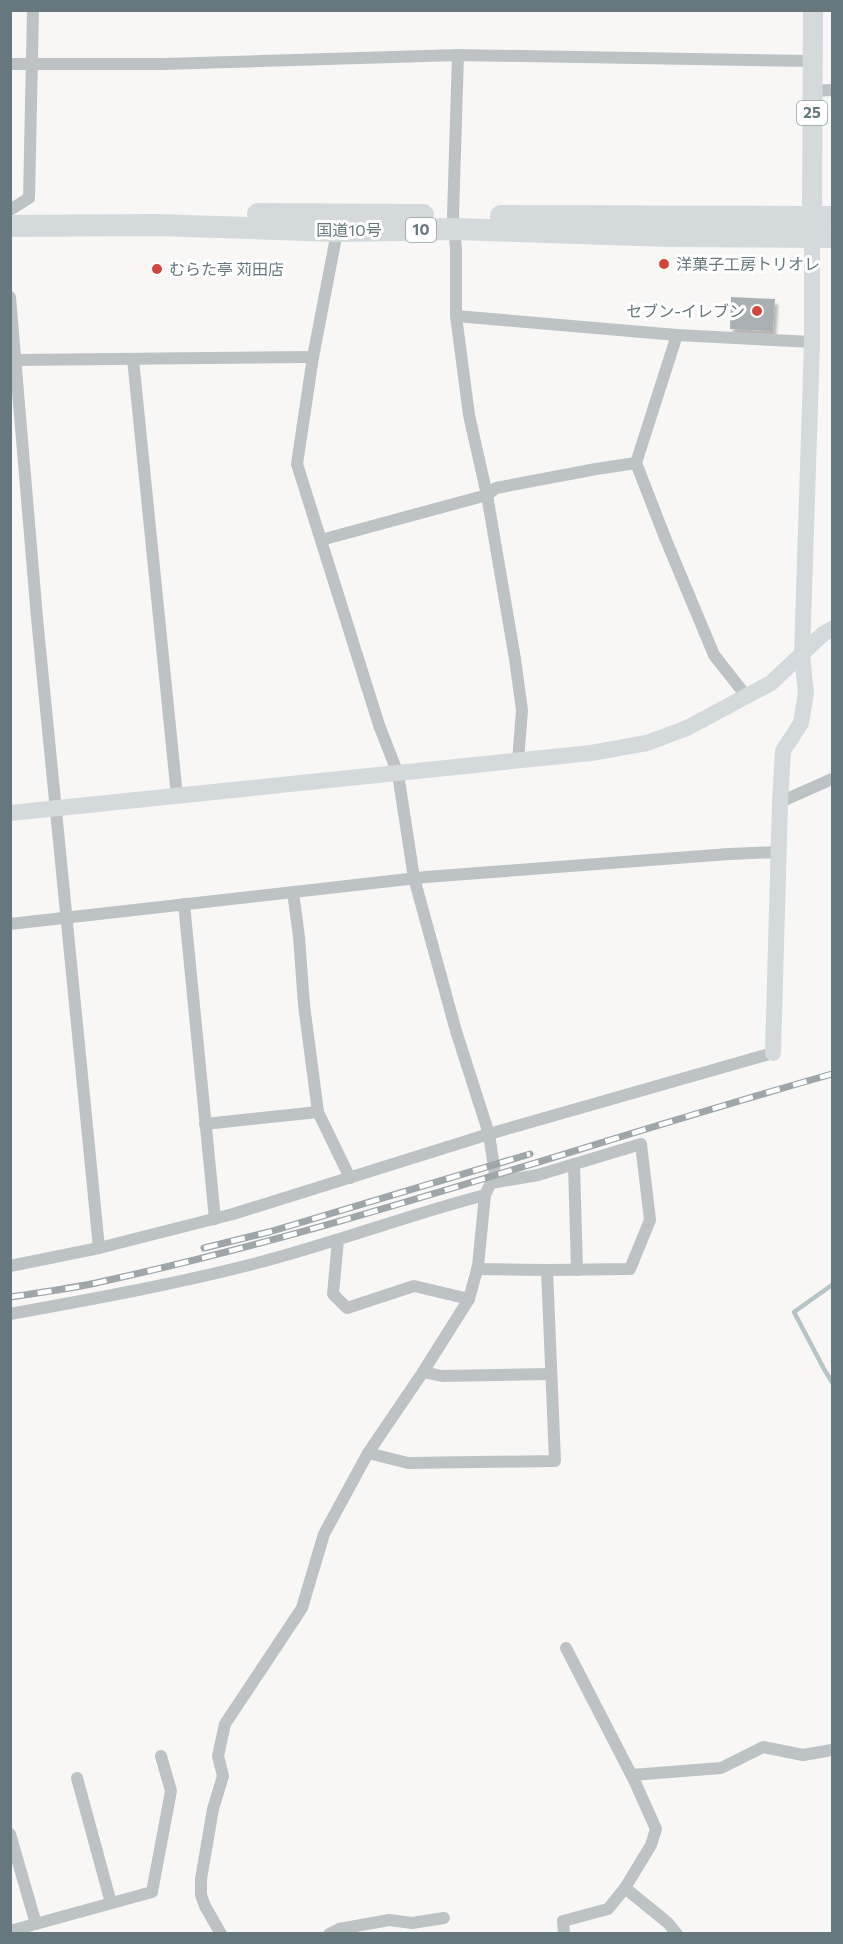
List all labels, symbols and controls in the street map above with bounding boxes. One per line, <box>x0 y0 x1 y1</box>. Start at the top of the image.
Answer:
road number: 25 <box>797 101 827 125</box>
road number: 10 <box>406 218 436 242</box>
street label: 国道10号 <box>316 220 382 239</box>
place label: 洋菓子工房トリオレ <box>676 254 820 273</box>
marker: 洋菓子工房トリオレ <box>657 257 671 271</box>
place label: むらた亭 苅田店 <box>169 259 284 278</box>
marker: むらた亭 苅田店 <box>150 262 164 276</box>
place label: セブン-イレブン <box>626 301 745 320</box>
marker: セブン-イレブン <box>750 304 764 318</box>

